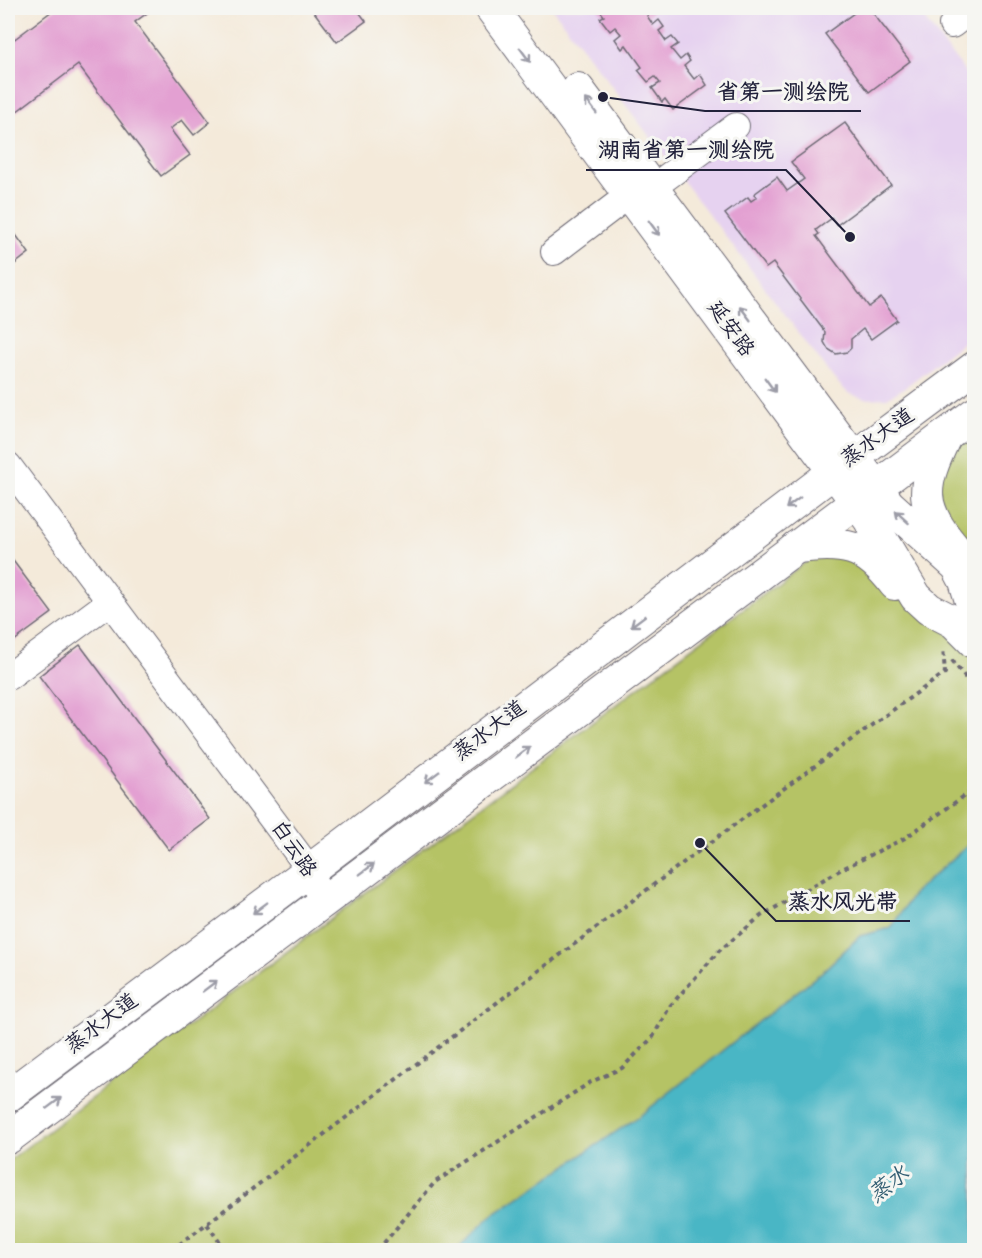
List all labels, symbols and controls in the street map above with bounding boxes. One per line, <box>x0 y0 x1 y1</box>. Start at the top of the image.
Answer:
one-way arrow <box>519 46 532 62</box>
callout: 省第一测绘院 <box>705 71 861 111</box>
text: 省第一测绘院 <box>717 79 849 110</box>
one-way arrow <box>585 98 598 114</box>
callout: 湖南省第一测绘院 <box>586 130 786 170</box>
text: 湖南省第一测绘院 <box>598 137 774 168</box>
one-way arrow <box>648 220 660 236</box>
street label: 延安路 <box>698 296 760 364</box>
one-way arrow <box>739 305 751 321</box>
one-way arrow <box>763 377 776 393</box>
street label: 蒸水大道 <box>836 402 922 476</box>
one-way arrow <box>785 497 801 509</box>
one-way arrow <box>895 510 910 524</box>
one-way arrow <box>630 615 646 627</box>
street label: 蒸水大道 <box>448 695 534 769</box>
one-way arrow <box>514 746 530 758</box>
one-way arrow <box>425 771 441 784</box>
street label: 白云路 <box>262 815 322 885</box>
one-way arrow <box>358 862 374 875</box>
callout: 蒸水风光带 <box>776 881 910 921</box>
text: 蒸水风光带 <box>788 889 898 920</box>
one-way arrow <box>252 901 268 914</box>
one-way arrow <box>202 979 218 992</box>
street label: 蒸水大道 <box>60 988 146 1062</box>
one-way arrow <box>46 1096 62 1109</box>
water label: 蒸水 <box>863 1160 918 1212</box>

